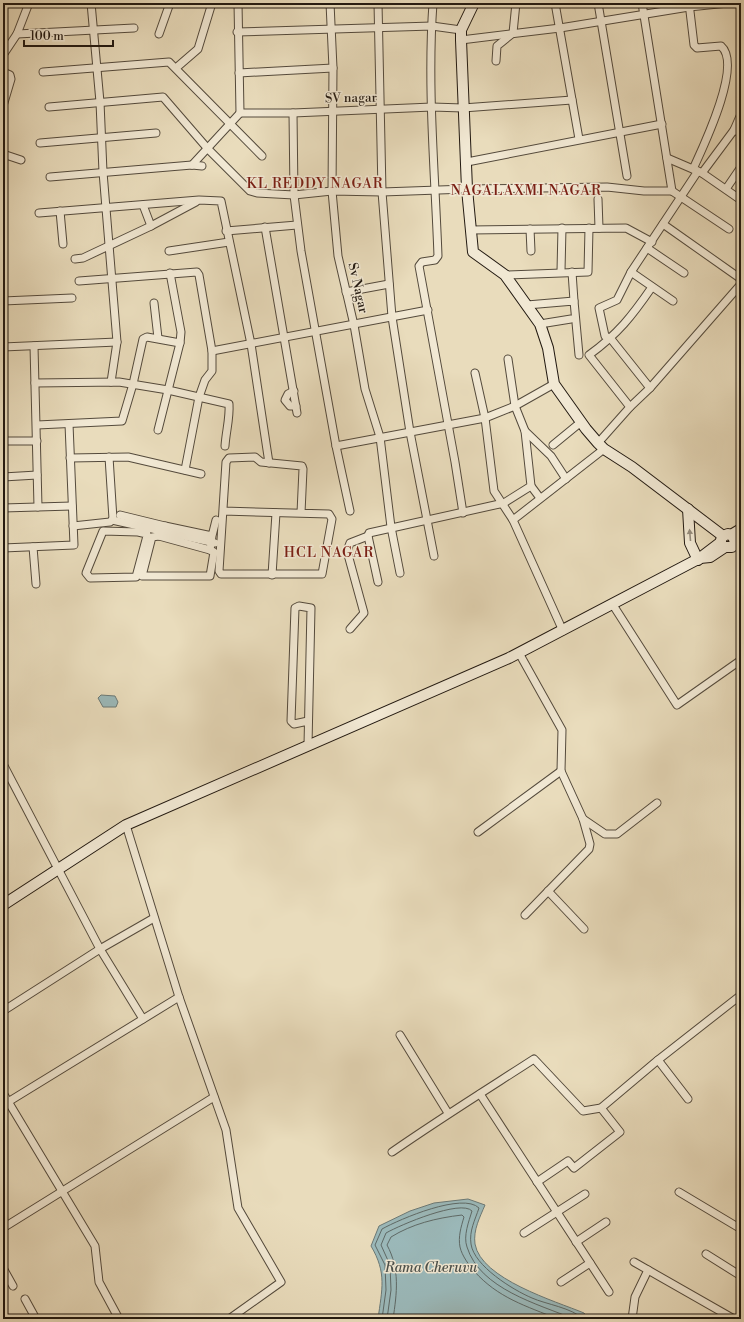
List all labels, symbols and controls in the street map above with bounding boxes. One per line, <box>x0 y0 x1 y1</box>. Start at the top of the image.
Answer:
scale bar <box>24 22 113 48</box>
text: 100 m <box>30 29 64 44</box>
street label: SV nagar <box>325 90 378 106</box>
district label: KL REDDY NAGAR <box>247 175 383 193</box>
district label: NAGALAXMI NAGAR <box>450 182 602 200</box>
street label: Sv Nagar <box>344 261 372 315</box>
one-way arrow <box>686 529 693 541</box>
district label: HCL NAGAR <box>284 544 374 562</box>
water label: Rama Cheruvu <box>384 1259 477 1277</box>

